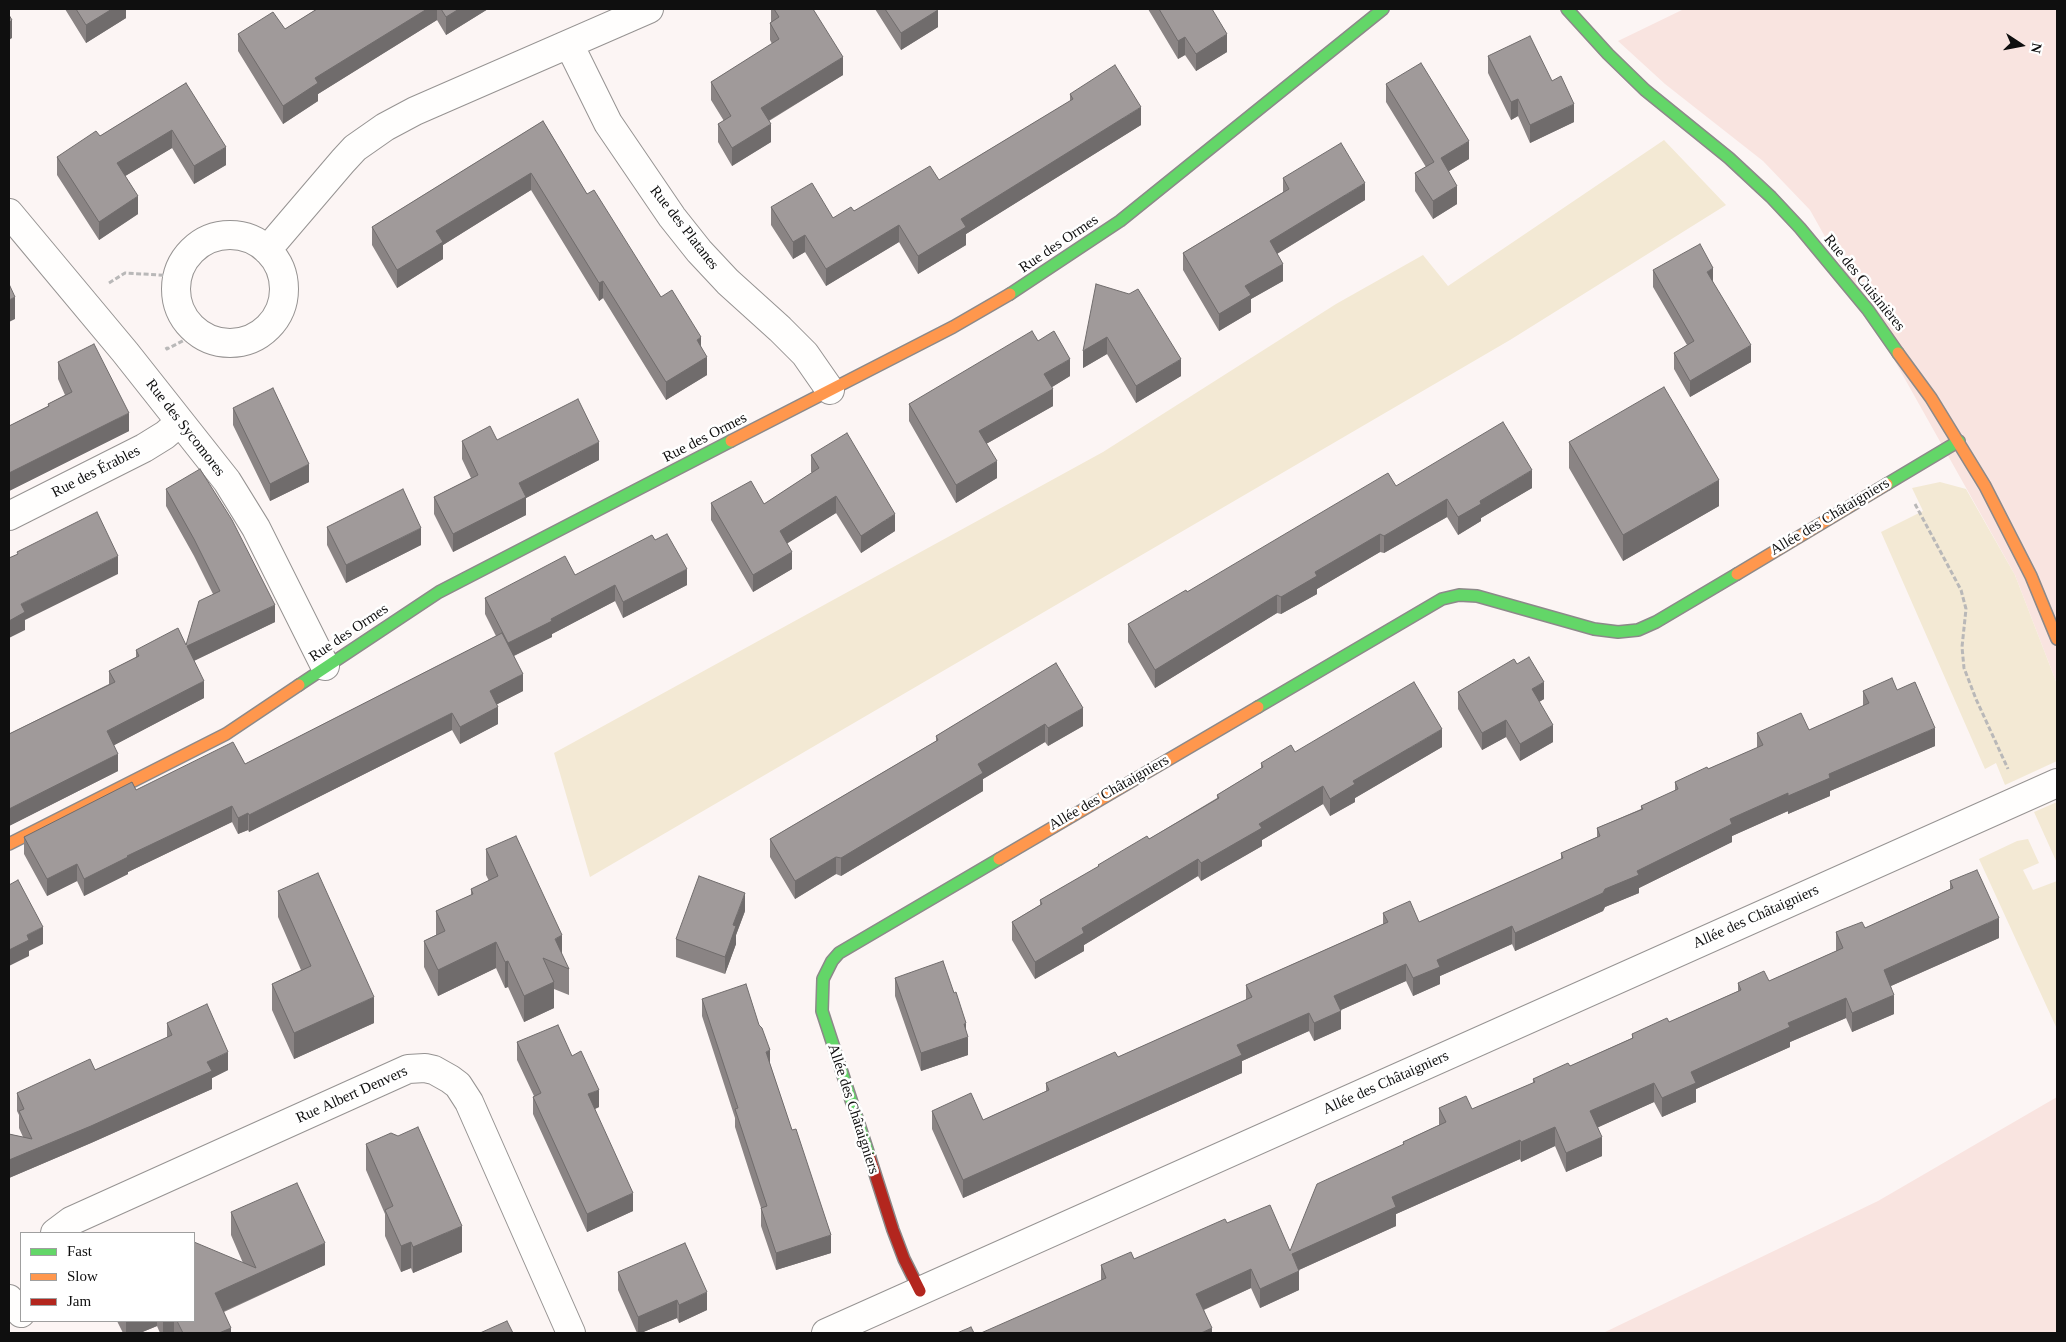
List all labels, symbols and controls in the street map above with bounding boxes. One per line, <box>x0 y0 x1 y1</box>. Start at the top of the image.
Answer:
north arrow <box>1996 20 2046 70</box>
text: N <box>2028 42 2045 54</box>
street label: Rue des Platanes <box>646 182 722 274</box>
street label: Rue des Ormes <box>1016 211 1102 277</box>
street label: Rue des Cuisinières <box>1820 231 1908 335</box>
street label: Rue des Sycomores <box>141 376 229 480</box>
street label: Rue des Ormes <box>660 409 750 467</box>
street label: Rue des Érables <box>49 442 143 502</box>
street label: Allée des Châtaigniers <box>1767 474 1893 560</box>
street label: Rue des Ormes <box>306 600 392 666</box>
street label: Allée des Châtaigniers <box>1046 751 1172 835</box>
street label: Allée des Châtaigniers <box>1690 881 1822 953</box>
street label: Allée des Châtaigniers <box>823 1042 883 1176</box>
street label: Allée des Châtaigniers <box>1320 1047 1452 1119</box>
street label: Rue Albert Denvers <box>294 1062 410 1128</box>
legend <box>20 1232 195 1322</box>
text: Fast <box>67 1243 92 1259</box>
text: Slow <box>67 1268 98 1284</box>
text: Jam <box>67 1293 91 1309</box>

